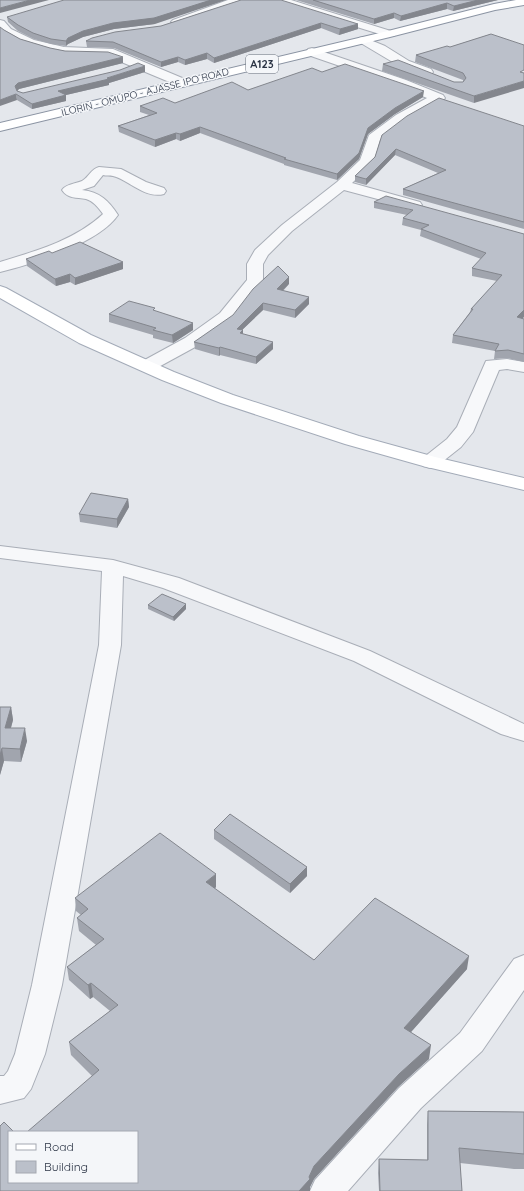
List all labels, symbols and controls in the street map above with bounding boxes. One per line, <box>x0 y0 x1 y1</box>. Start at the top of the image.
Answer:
road number: A123 <box>246 55 278 73</box>
street label: ILORIN - OMUPO - AJASSE IPO ROAD <box>60 65 230 119</box>
legend <box>8 1131 138 1183</box>
text: Road <box>44 1139 74 1154</box>
text: Building <box>44 1159 88 1174</box>

